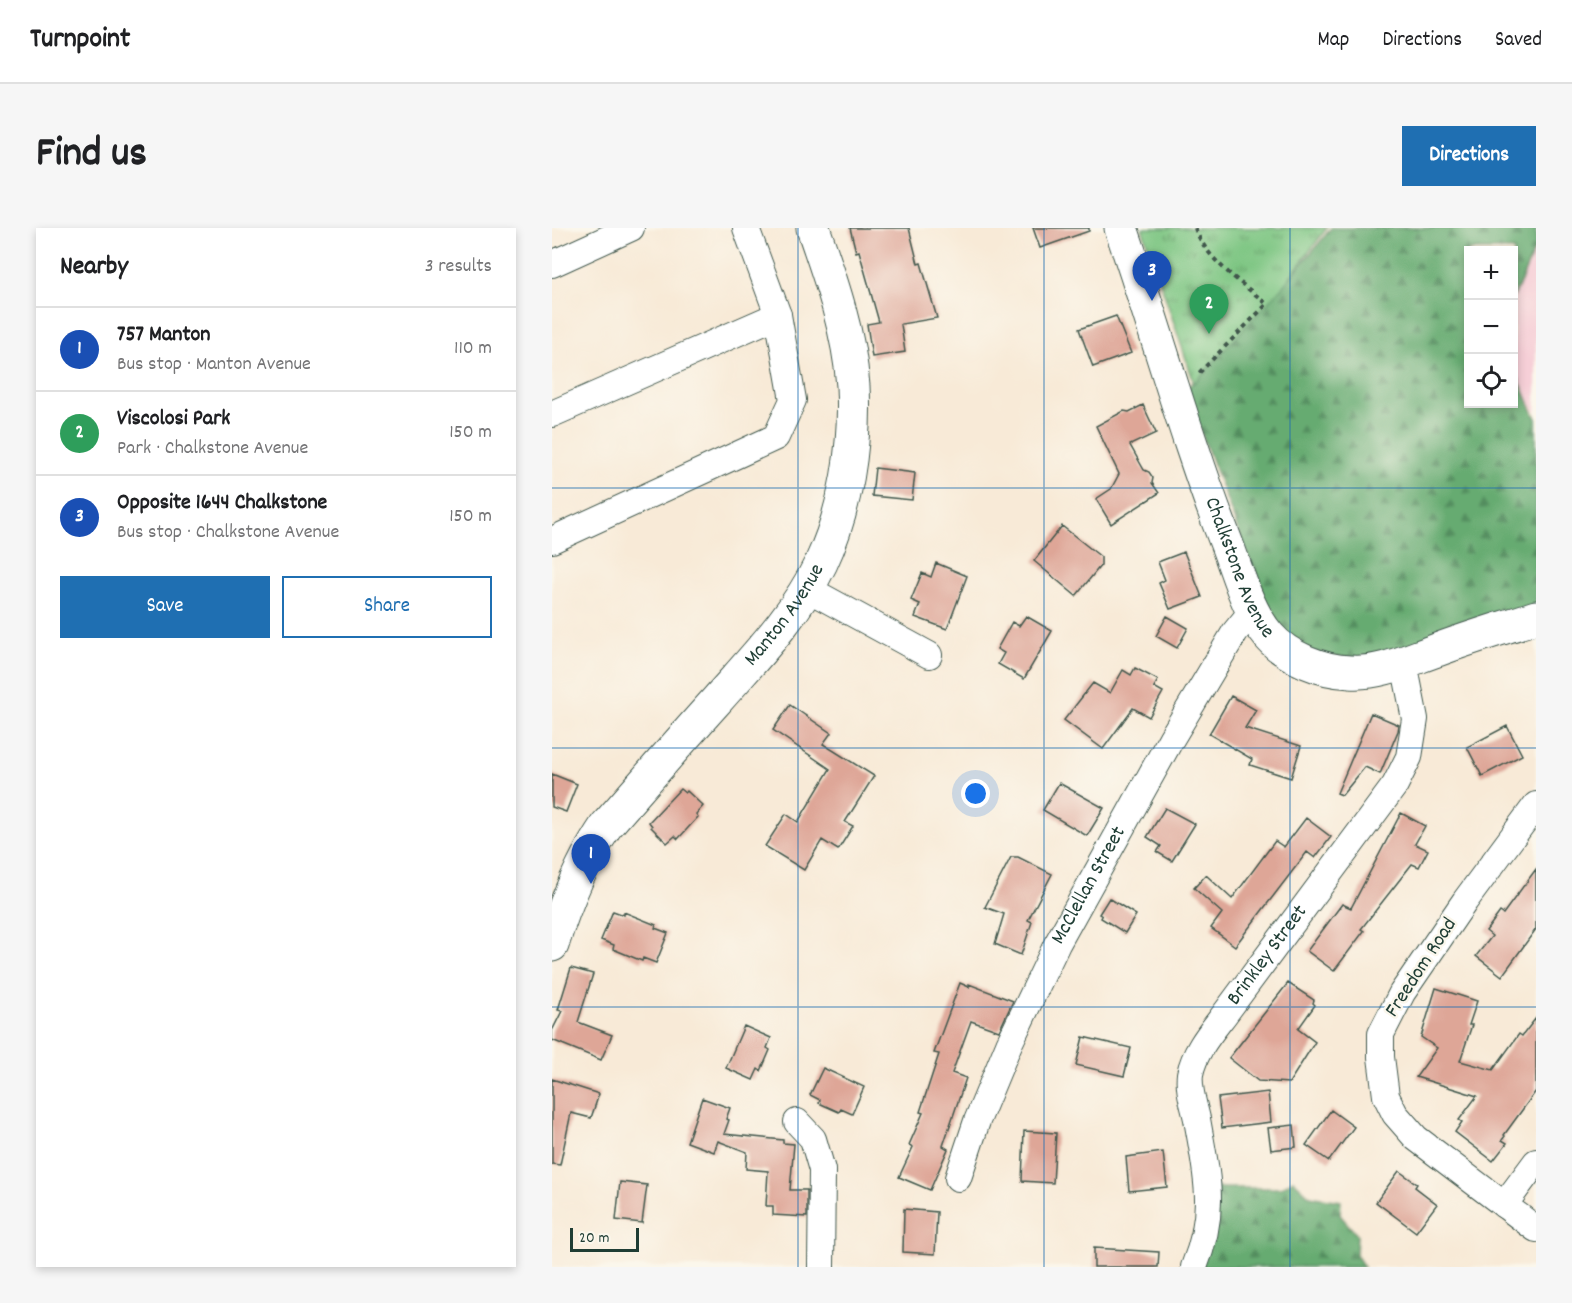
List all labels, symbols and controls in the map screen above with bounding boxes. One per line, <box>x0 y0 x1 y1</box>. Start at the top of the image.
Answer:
text: Turnpoint <box>30 21 130 61</box>
text: Map <box>1318 26 1349 56</box>
text: Directions <box>1382 26 1462 56</box>
text: Saved <box>1495 26 1542 56</box>
text: Find us <box>36 126 147 186</box>
button: Directions <box>1402 126 1536 186</box>
map controls <box>1464 246 1518 408</box>
button: + <box>1464 246 1518 300</box>
text: Nearby <box>60 249 128 286</box>
pin: 3 <box>1132 251 1172 301</box>
text: 3 results <box>425 253 492 281</box>
pin: 2 <box>1190 285 1228 334</box>
button: − <box>1464 300 1518 354</box>
text: 757 Manton <box>117 320 211 351</box>
text: 1 <box>77 335 82 363</box>
text: 110 m <box>454 335 492 363</box>
text: Bus stop · Manton Avenue <box>117 351 311 379</box>
button: locate <box>1464 354 1518 408</box>
text: Viscolosi Park <box>117 404 230 435</box>
text: 2 <box>75 419 84 447</box>
text: 150 m <box>449 419 492 447</box>
text: Park · Chalkstone Avenue <box>117 435 308 463</box>
text: Opposite 1644 Chalkstone <box>117 488 327 519</box>
street label: Chalkstone Avenue <box>1196 493 1281 646</box>
text: 3 <box>75 503 84 531</box>
text: 150 m <box>449 503 492 531</box>
text: Bus stop · Chalkstone Avenue <box>117 519 339 547</box>
street label: Manton Avenue <box>738 559 833 674</box>
button: Save <box>60 576 270 638</box>
button: Share <box>282 576 492 638</box>
your location <box>961 779 990 808</box>
street label: McClellan Street <box>1044 821 1134 950</box>
pin: 1 <box>572 834 610 884</box>
street label: Brinkley Street <box>1221 899 1316 1012</box>
street label: Freedom Road <box>1379 912 1465 1024</box>
scale bar <box>570 1225 639 1252</box>
text: 20 m <box>579 1227 609 1250</box>

